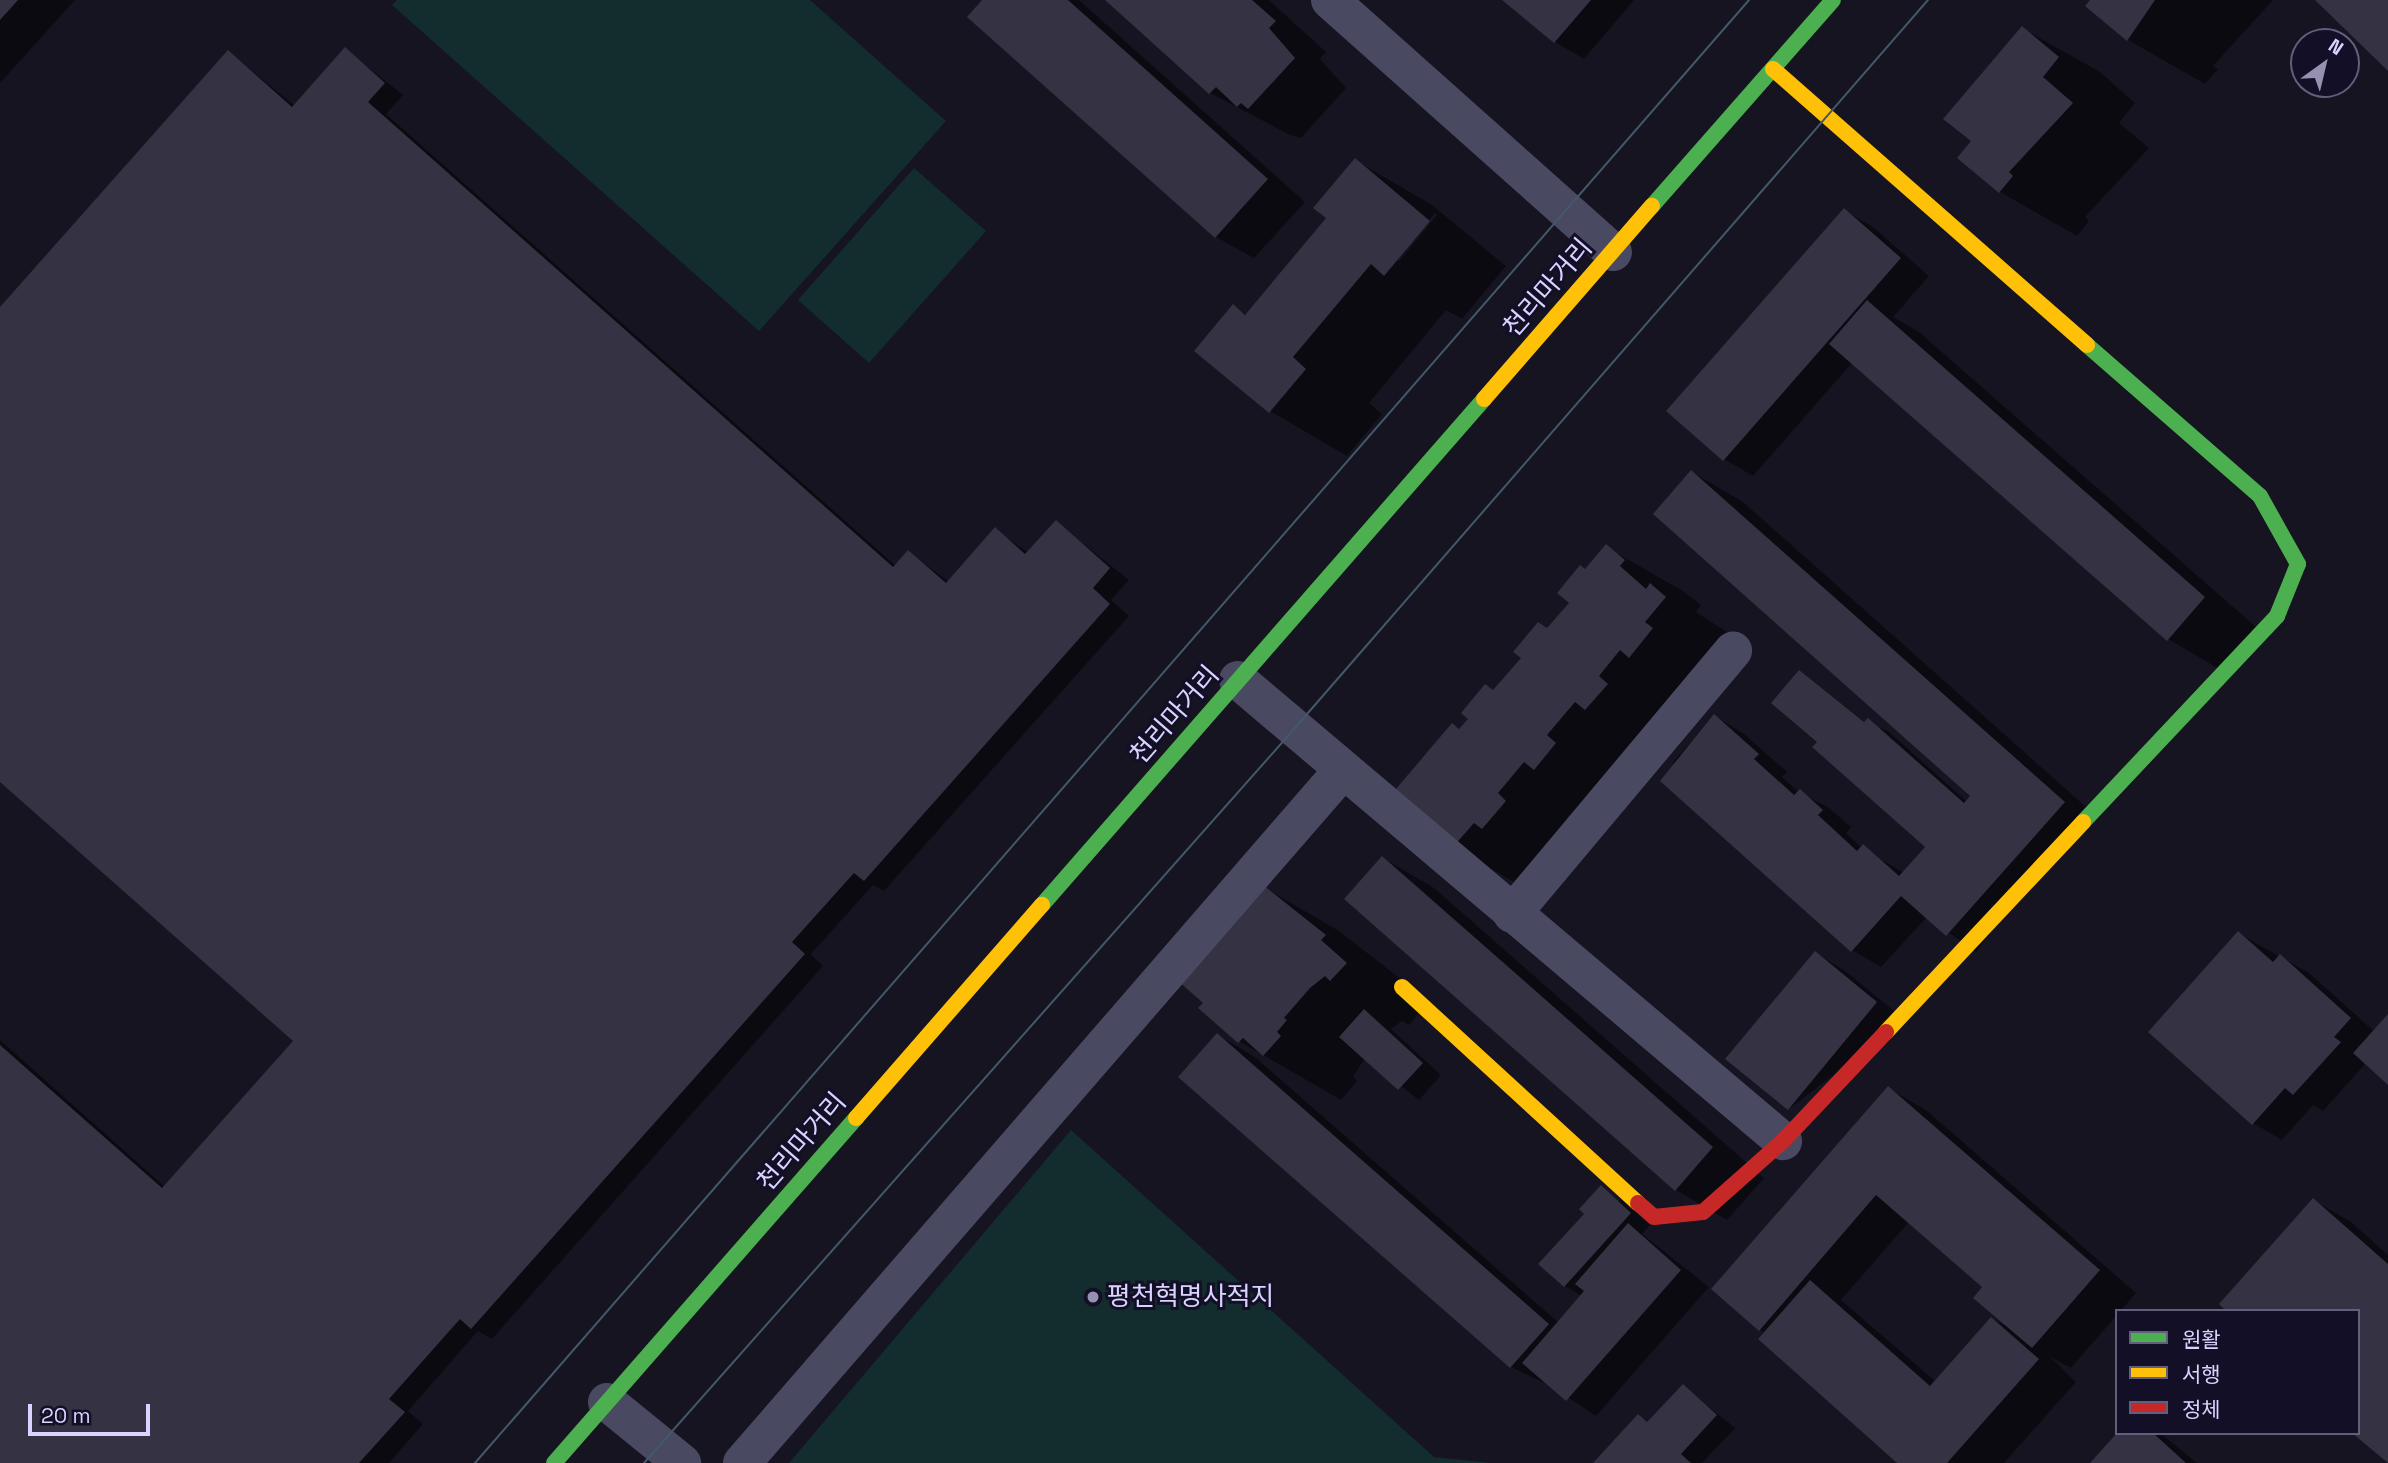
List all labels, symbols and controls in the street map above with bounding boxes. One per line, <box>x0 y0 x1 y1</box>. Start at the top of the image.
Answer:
north arrow <box>2290 28 2360 98</box>
text: N <box>2324 33 2348 61</box>
street label: 천리마거리 <box>1497 233 1599 343</box>
street label: 천리마거리 <box>1124 660 1226 770</box>
street label: 천리마거리 <box>751 1087 853 1197</box>
place label: 평천혁명사적지 <box>1107 1281 1274 1313</box>
marker: 평천혁명사적지 <box>1085 1289 1101 1305</box>
legend <box>2115 1309 2360 1435</box>
text: 원활 <box>2182 1326 2221 1353</box>
text: 서행 <box>2182 1361 2221 1388</box>
scale bar <box>32 1390 154 1434</box>
text: 정체 <box>2182 1396 2221 1423</box>
text: 20 m <box>41 1402 91 1429</box>

